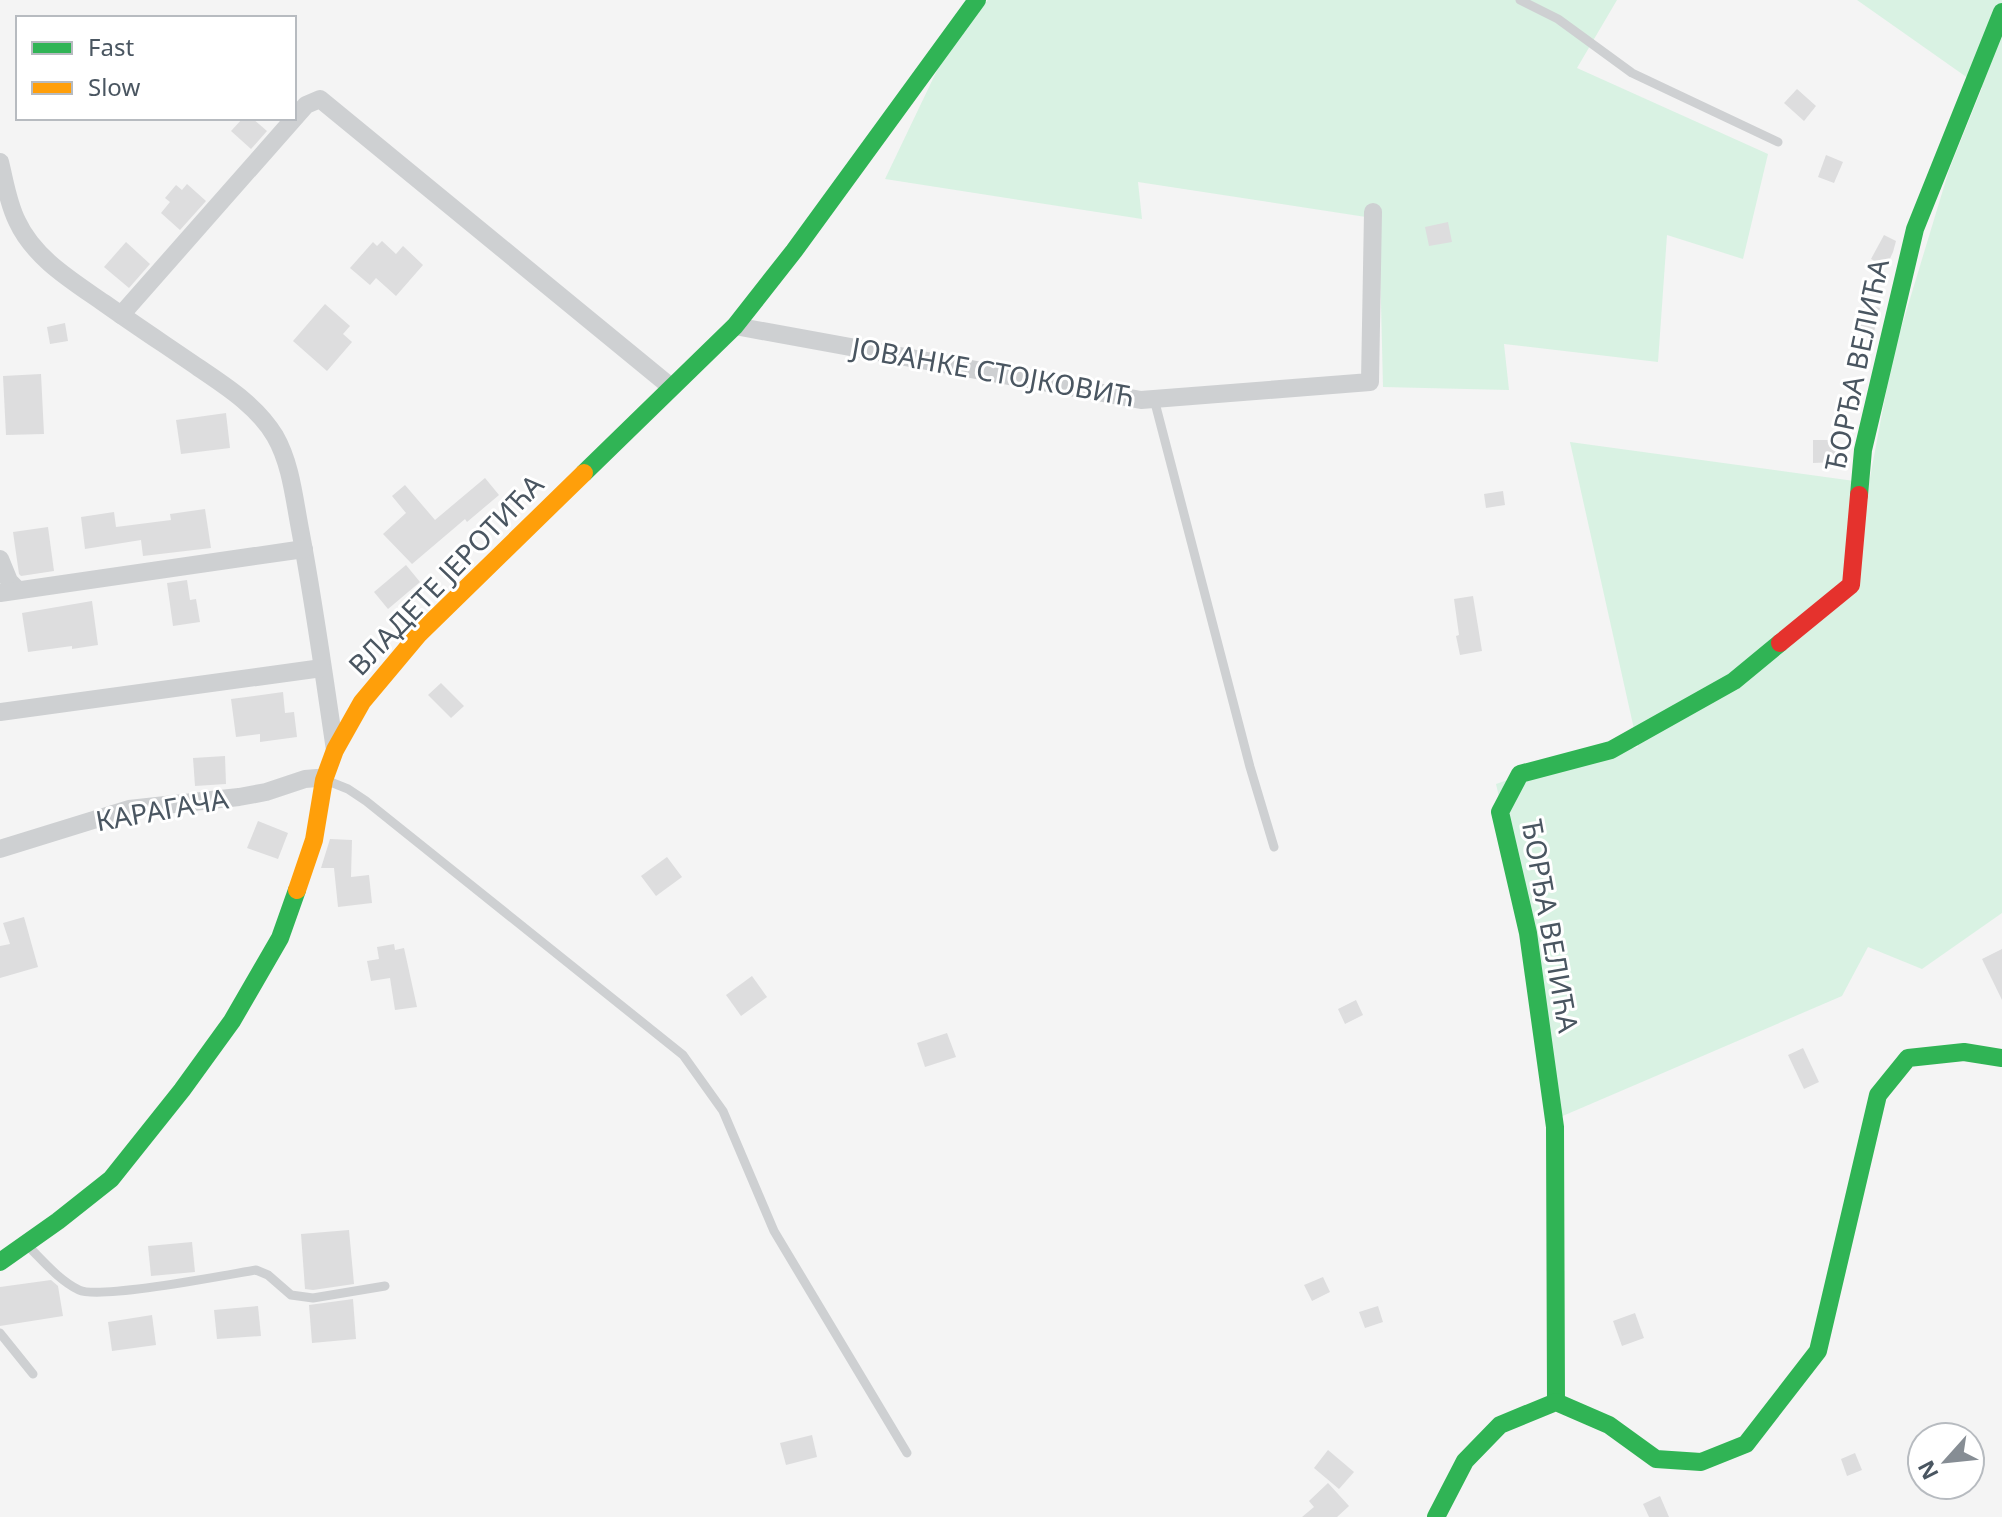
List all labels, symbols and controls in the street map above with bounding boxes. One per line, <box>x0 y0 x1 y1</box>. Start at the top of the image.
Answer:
legend <box>16 16 296 120</box>
text: Fast <box>88 30 134 63</box>
text: Slow <box>88 70 140 103</box>
street label: ЂОРЂА ВЕЛИЋА <box>1815 255 1897 474</box>
street label: ЈОВАНКЕ СТОЈКОВИЋ <box>846 327 1137 415</box>
street label: ВЛАДЕТЕ ЈЕРОТИЋА <box>339 466 551 683</box>
street label: КАРАГАЧА <box>93 779 231 839</box>
street label: ЂОРЂА ВЕЛИЋА <box>1514 816 1588 1036</box>
north arrow <box>1906 1421 1986 1501</box>
text: N <box>1910 1456 1945 1485</box>

